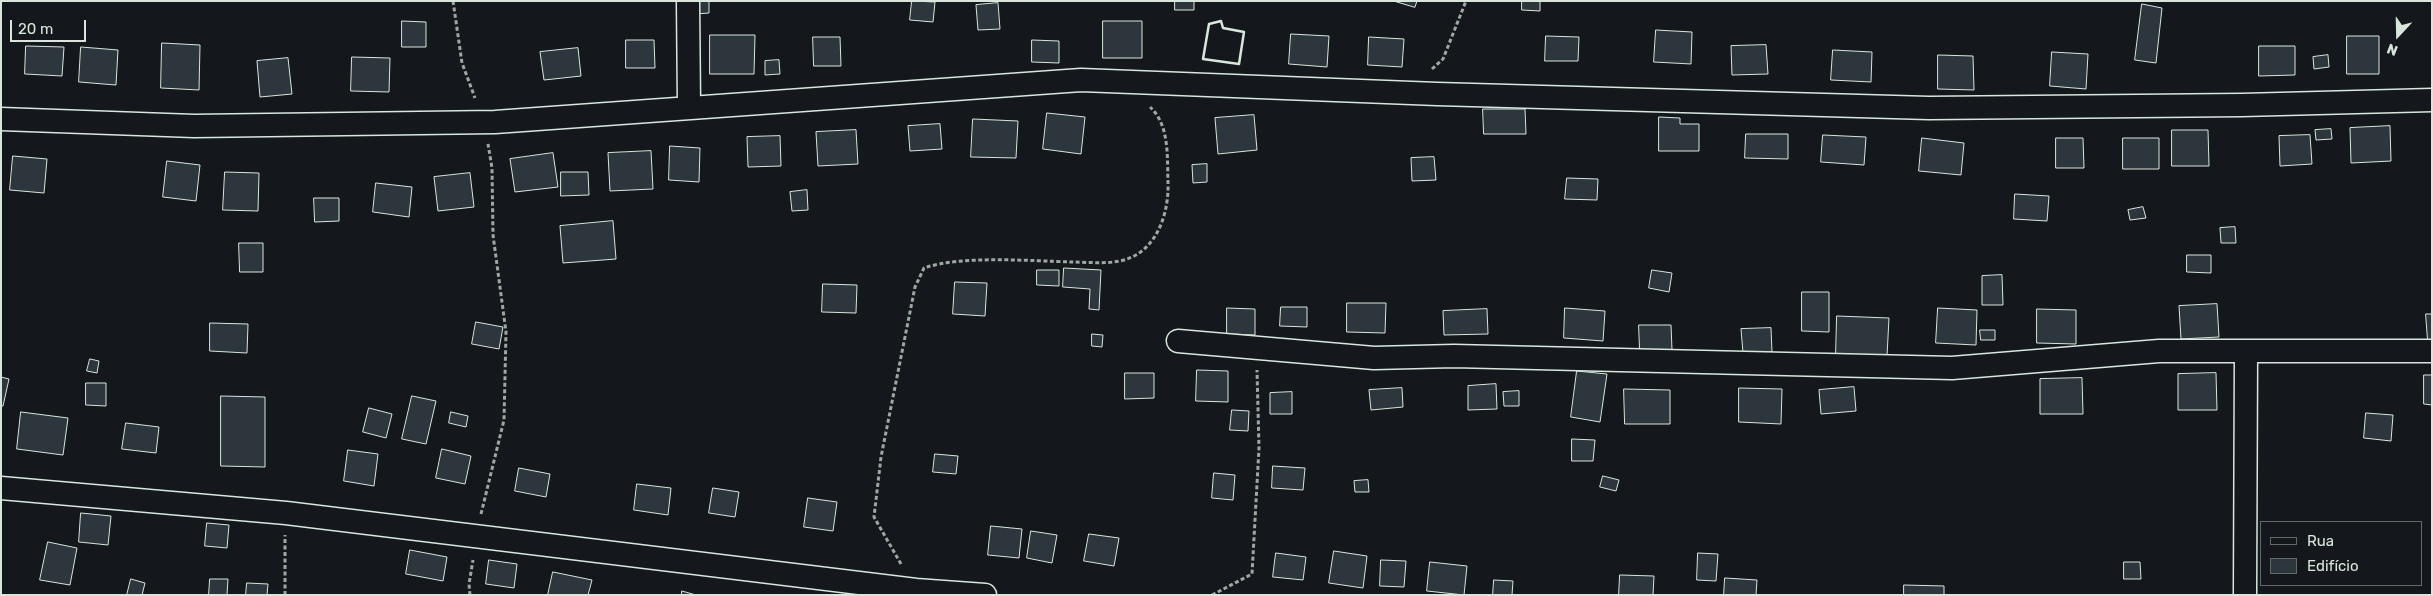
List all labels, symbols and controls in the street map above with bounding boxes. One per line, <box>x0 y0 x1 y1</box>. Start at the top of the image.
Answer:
scale bar <box>12 10 89 42</box>
north arrow <box>2373 10 2423 60</box>
text: 20 m <box>18 20 53 38</box>
text: N <box>2385 40 2400 59</box>
legend <box>2260 521 2423 586</box>
text: Rua <box>2307 532 2334 550</box>
text: Edifício <box>2307 557 2359 575</box>

